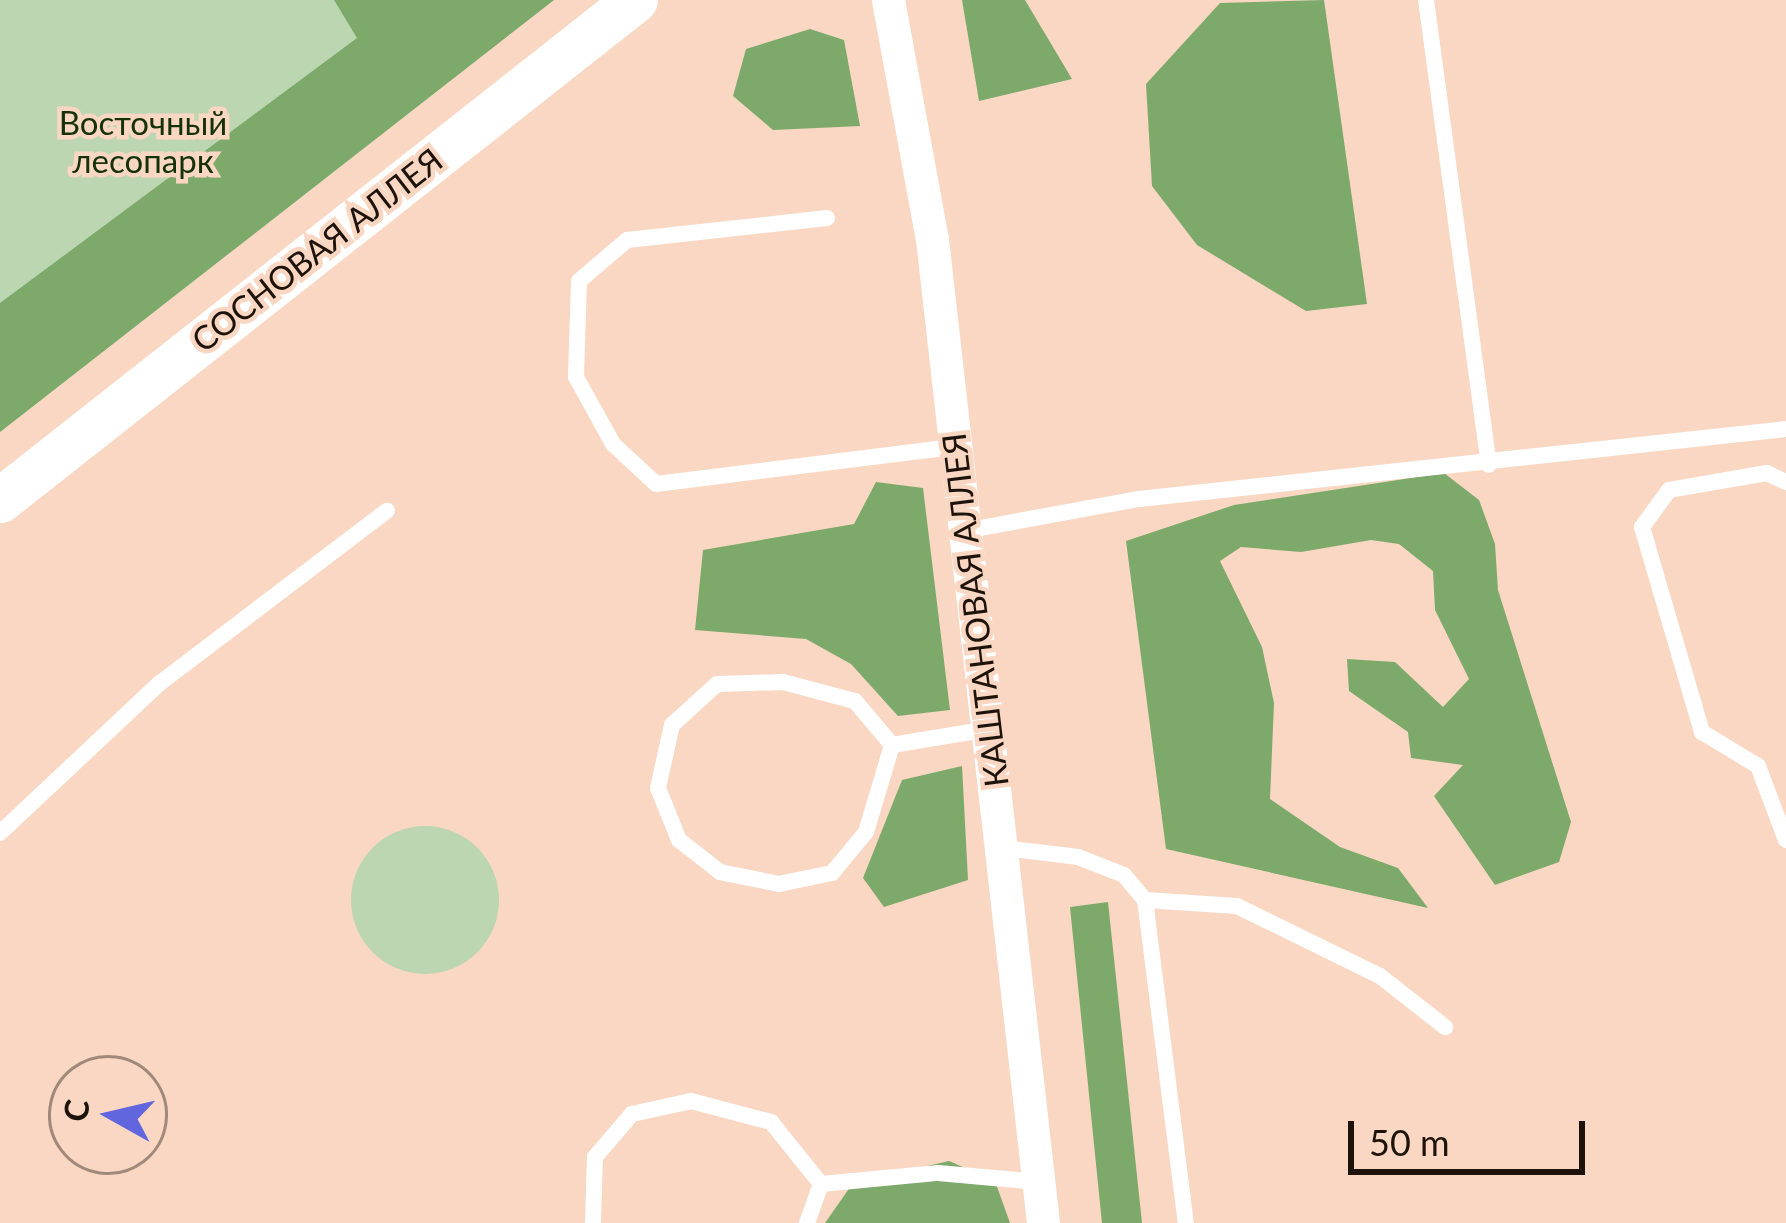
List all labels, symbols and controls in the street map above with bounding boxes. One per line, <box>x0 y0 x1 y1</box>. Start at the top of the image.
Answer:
park label: Восточный лесопарк <box>59 103 227 181</box>
street label: СОСНОВАЯ АЛЛЕЯ <box>184 140 450 360</box>
street label: КАШТАНОВАЯ АЛЛЕЯ <box>934 431 1016 789</box>
north arrow <box>48 1055 168 1175</box>
text: С <box>54 1097 97 1124</box>
scale bar <box>1354 1097 1591 1171</box>
text: 50 m <box>1369 1120 1450 1164</box>

